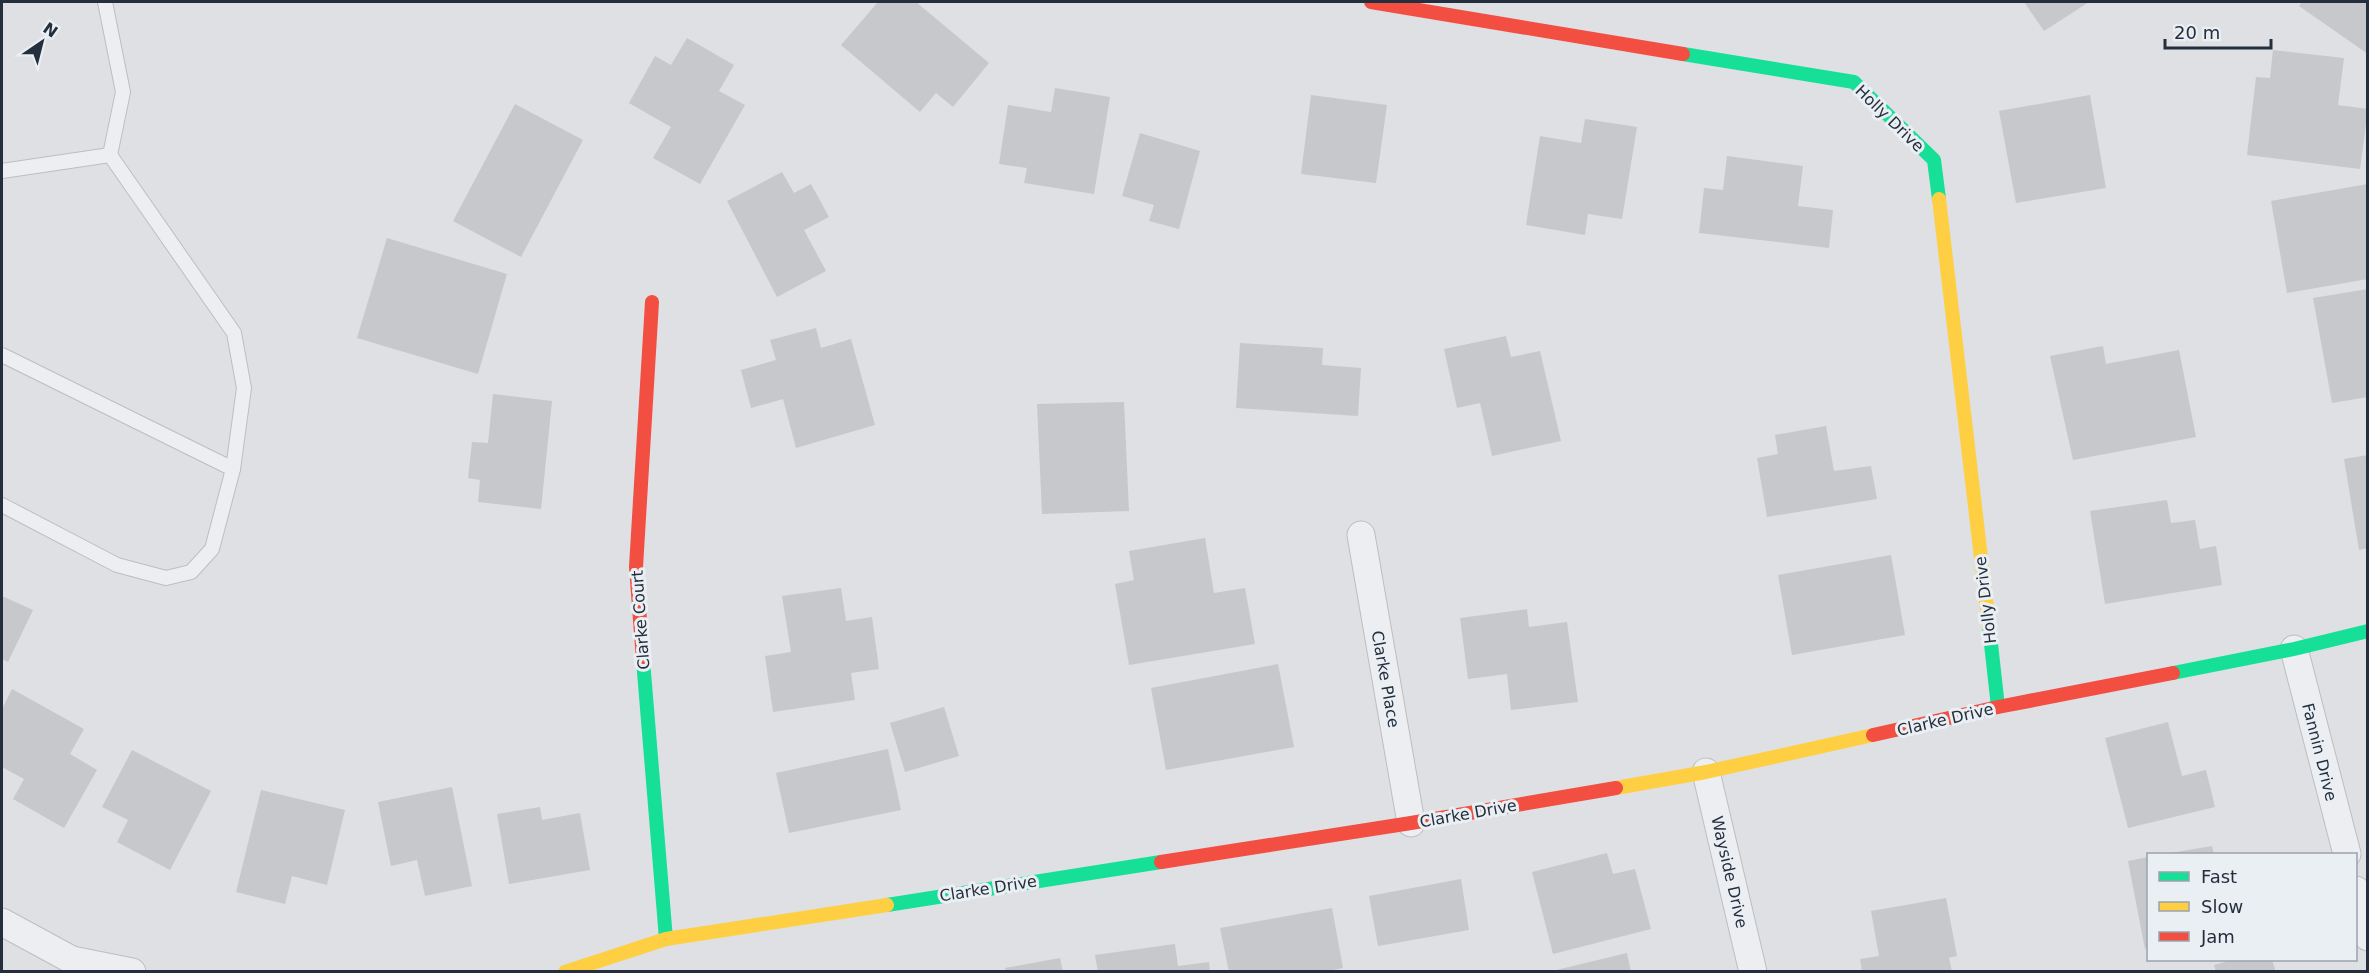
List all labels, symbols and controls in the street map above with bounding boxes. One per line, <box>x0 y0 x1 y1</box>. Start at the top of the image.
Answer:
north arrow <box>12 12 72 72</box>
scale bar <box>2165 12 2272 50</box>
text: N <box>39 19 61 42</box>
text: 20 m <box>2174 22 2220 43</box>
street label: Holly Drive <box>1851 81 1928 156</box>
street label: Holly Drive <box>1971 555 2000 645</box>
street label: Clarke Court <box>628 570 653 670</box>
street label: Clarke Place <box>1368 629 1403 729</box>
street label: Clarke Drive <box>1895 699 1995 740</box>
street label: Fannin Drive <box>2298 701 2341 803</box>
street label: Clarke Drive <box>1418 796 1518 831</box>
street label: Wayside Drive <box>1707 814 1752 930</box>
legend <box>2147 853 2357 961</box>
text: Fast <box>2201 866 2237 887</box>
street label: Clarke Drive <box>938 871 1038 906</box>
text: Slow <box>2201 896 2243 917</box>
text: Jam <box>2200 926 2235 947</box>

